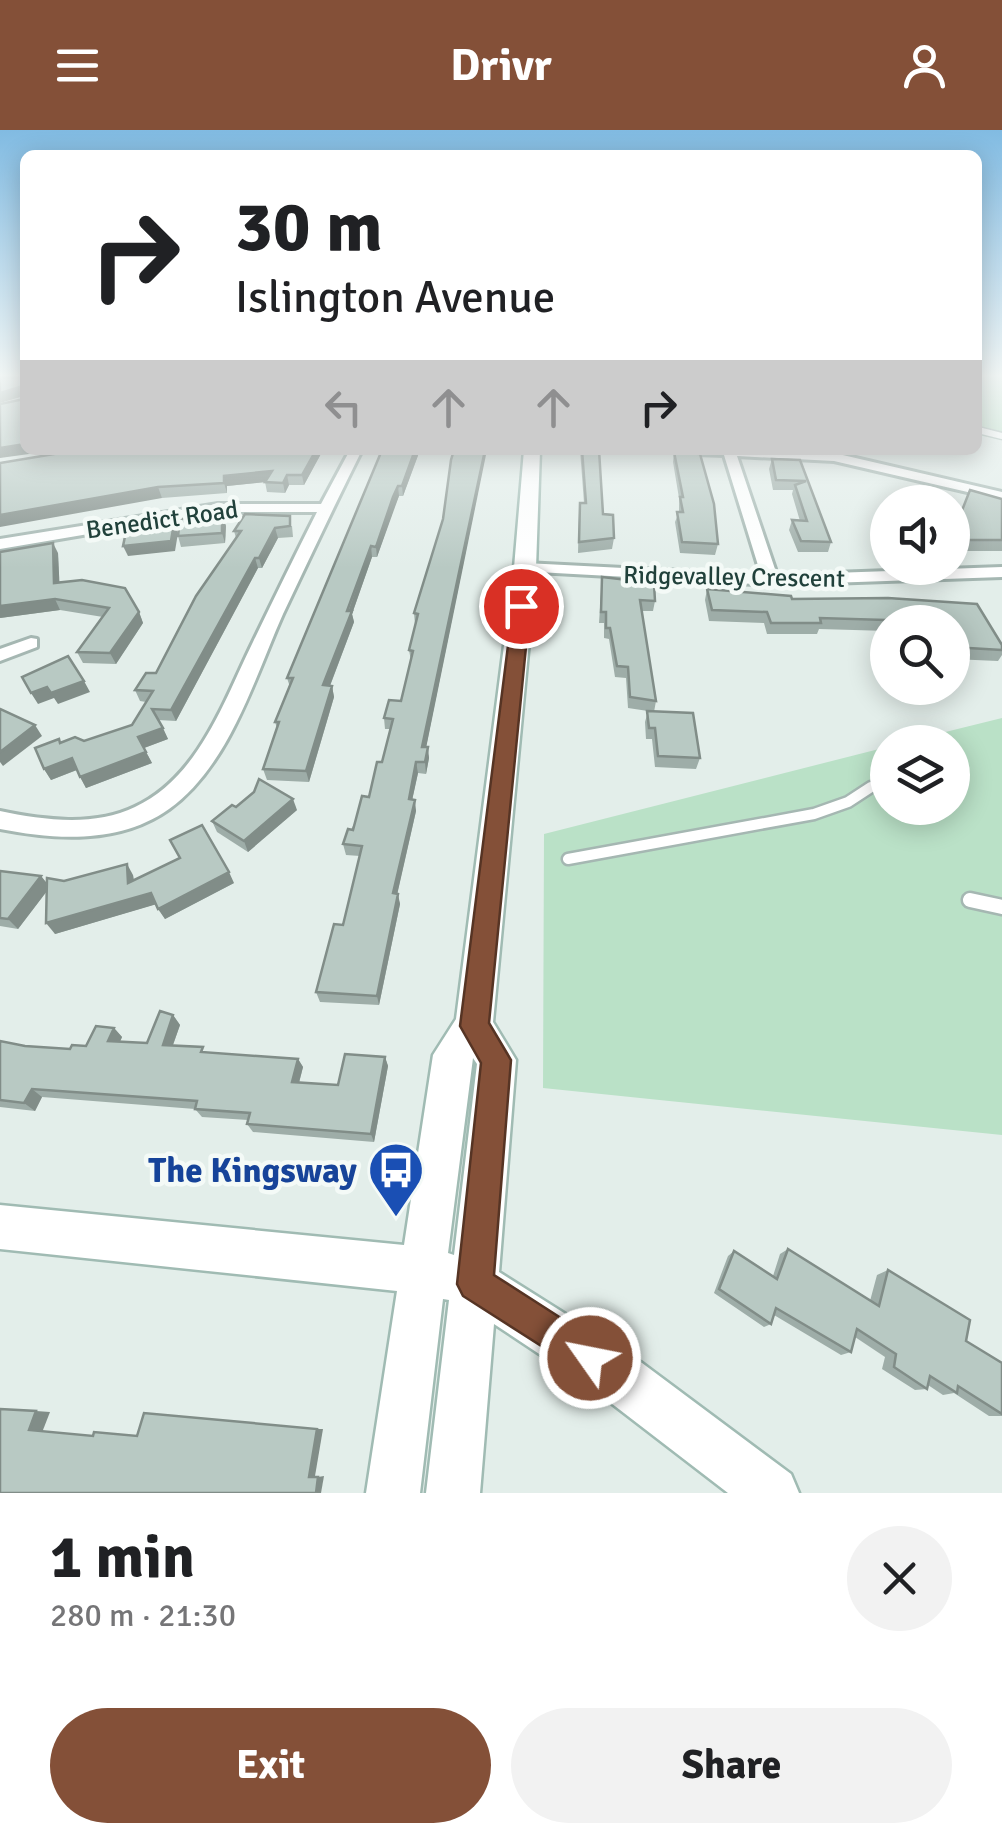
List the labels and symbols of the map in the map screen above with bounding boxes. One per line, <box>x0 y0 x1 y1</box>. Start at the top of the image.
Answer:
street label: Benedict Road <box>84 493 240 546</box>
street label: Ridgevalley Crescent <box>623 559 845 594</box>
pin <box>479 564 564 649</box>
bus stop icon: The Kingsway <box>366 1140 426 1219</box>
place label: The Kingsway <box>148 1149 358 1192</box>
position arrow <box>538 1306 642 1410</box>

